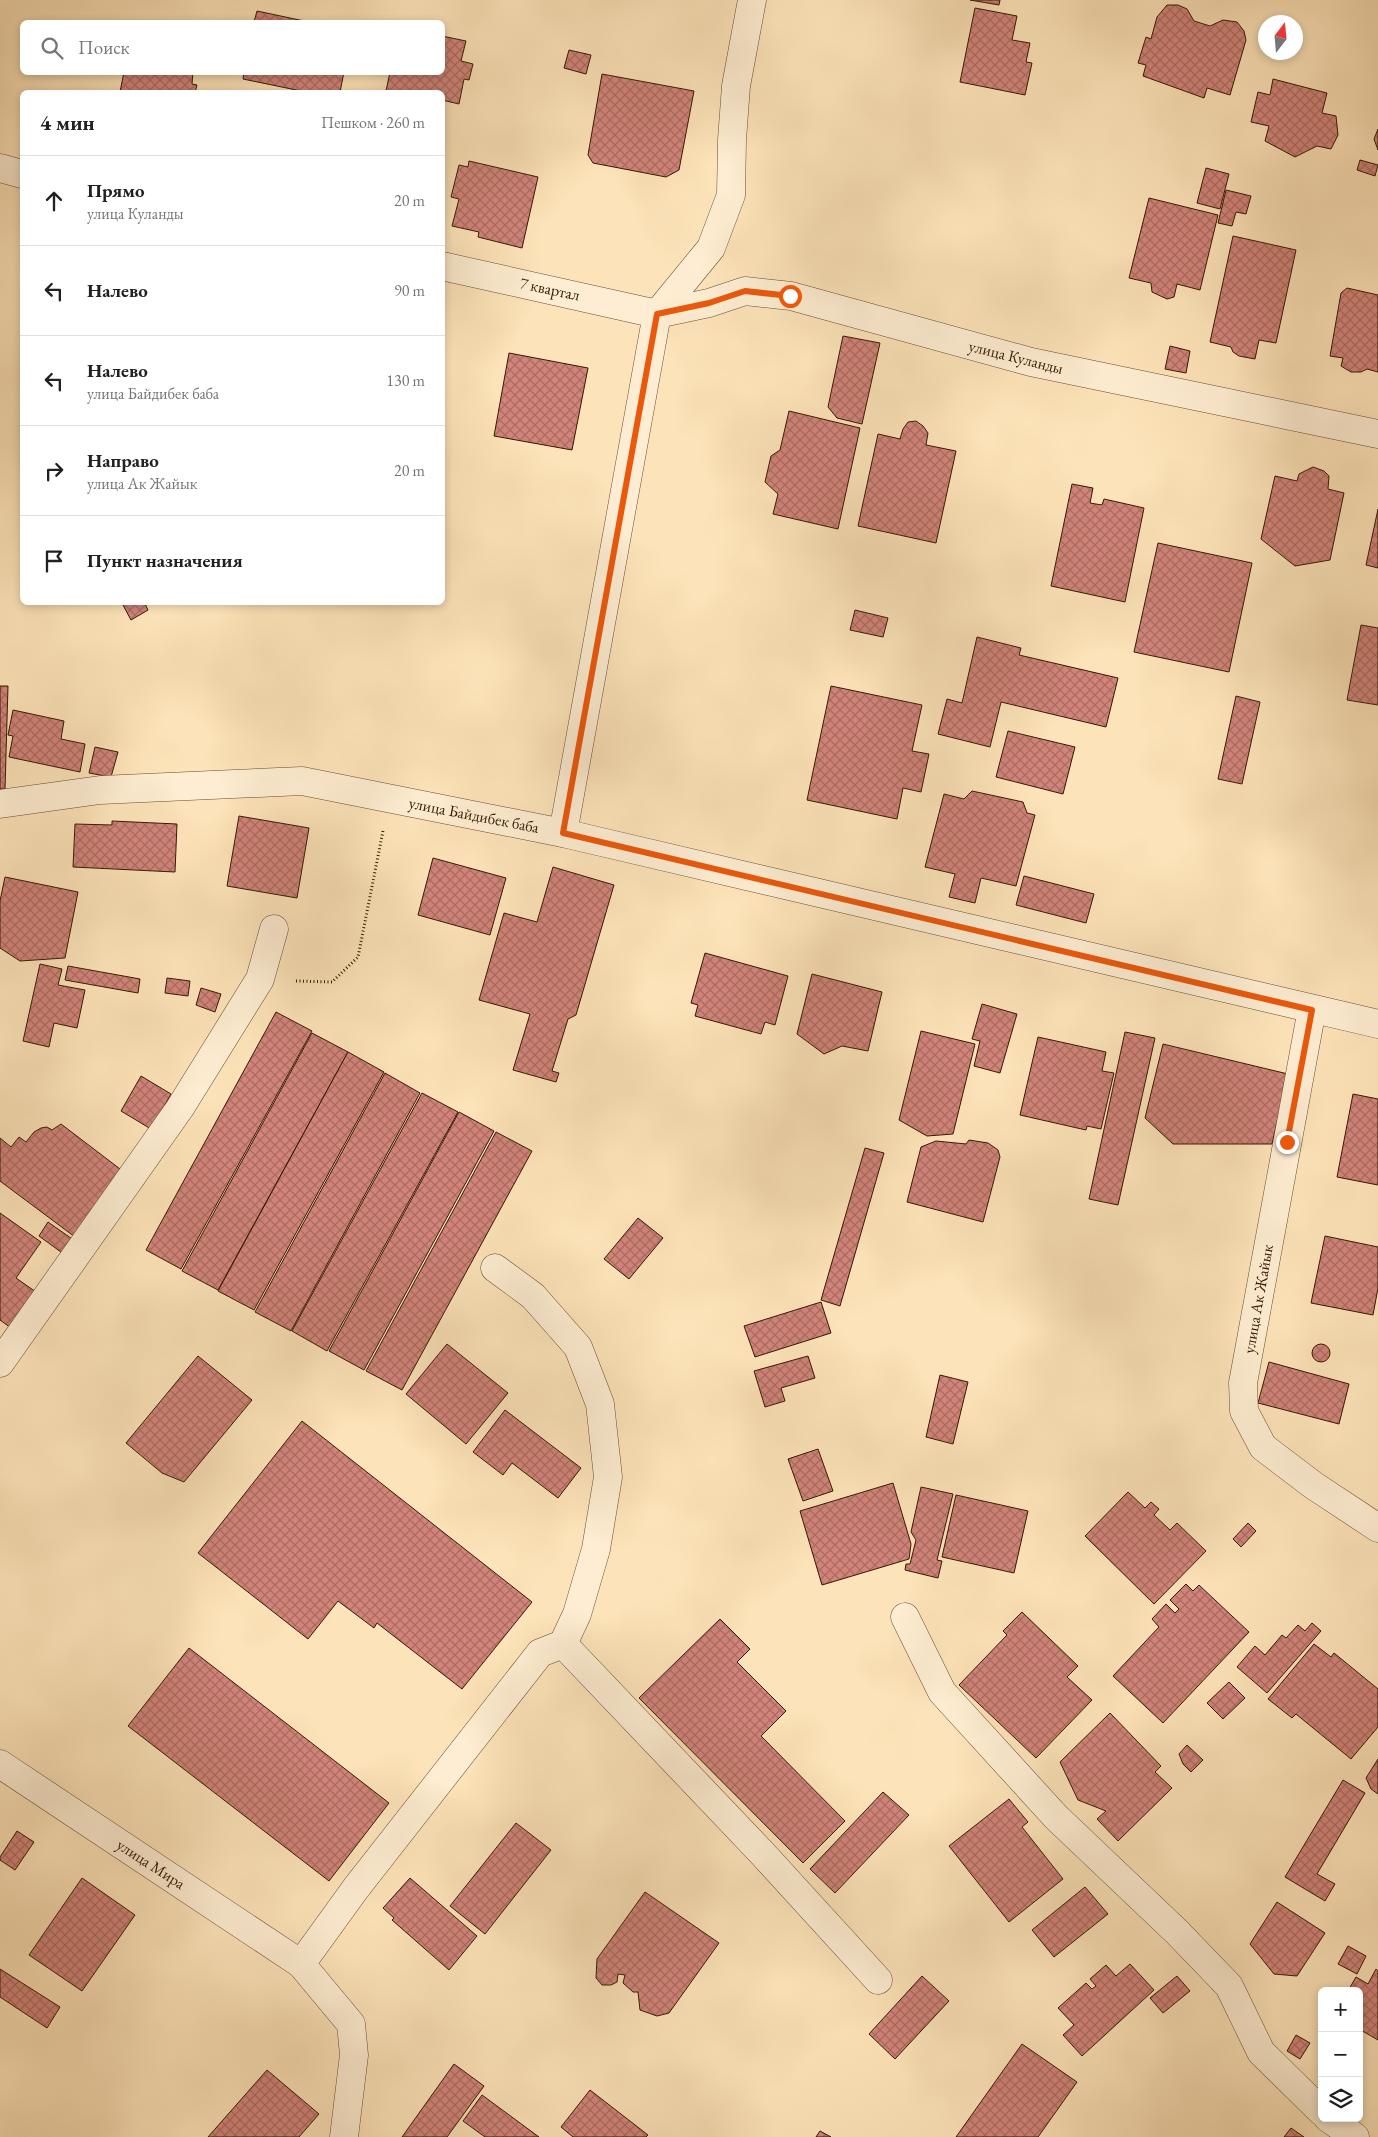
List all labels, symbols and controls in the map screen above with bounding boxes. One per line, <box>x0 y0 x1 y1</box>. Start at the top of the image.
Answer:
north arrow <box>1258 15 1303 60</box>
search box <box>20 20 445 75</box>
icon: search <box>38 34 66 62</box>
text: Поиск <box>78 35 130 60</box>
text: 4 мин <box>40 109 95 136</box>
text: Пешком · 260 m <box>321 112 425 133</box>
text: Прямо <box>87 178 145 203</box>
icon: ahead <box>40 187 68 215</box>
text: 20 m <box>394 190 425 211</box>
text: улица Куланды <box>87 203 184 224</box>
street label: 7 квартал <box>518 272 582 306</box>
icon: left <box>40 277 68 305</box>
text: Налево <box>87 278 148 303</box>
text: 90 m <box>394 280 425 301</box>
route start <box>779 285 802 308</box>
street label: улица Куланды <box>967 335 1066 379</box>
text: Налево <box>87 358 148 383</box>
icon: left <box>40 367 68 395</box>
text: 130 m <box>386 370 425 391</box>
text: улица Байдибек баба <box>87 383 219 404</box>
text: Направо <box>87 448 159 473</box>
icon: right <box>40 457 68 485</box>
text: 20 m <box>394 460 425 481</box>
text: улица Ак Жайык <box>87 473 197 494</box>
icon: arrive <box>40 547 68 575</box>
text: Пункт назначения <box>87 548 243 573</box>
street label: улица Байдибек баба <box>407 792 541 838</box>
route end <box>1276 1131 1299 1154</box>
street label: улица Ак Жайык <box>1238 1242 1278 1355</box>
street label: улица Мира <box>113 1834 190 1894</box>
map controls <box>1318 1987 1363 2122</box>
button: + <box>1318 1987 1363 2032</box>
button: − <box>1318 2032 1363 2077</box>
button: layers <box>1318 2077 1363 2122</box>

